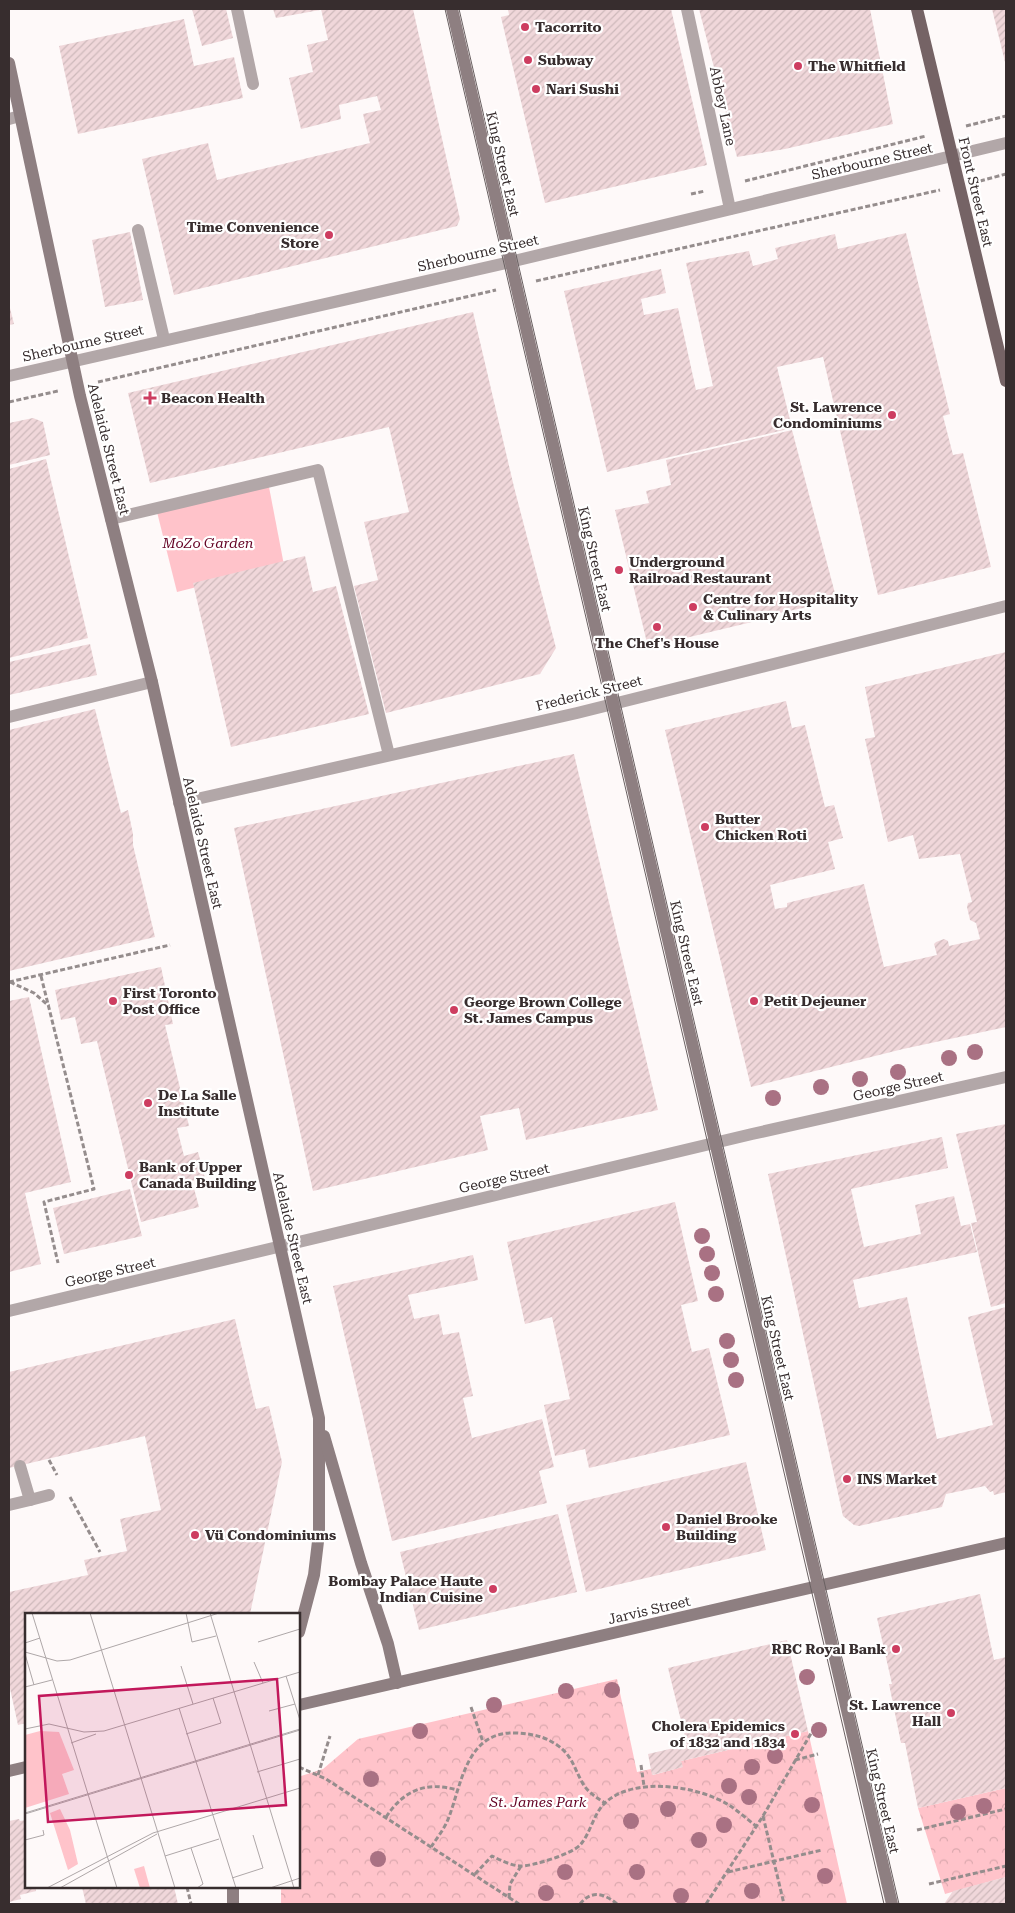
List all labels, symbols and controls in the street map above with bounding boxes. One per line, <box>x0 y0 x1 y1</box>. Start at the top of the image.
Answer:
place label: Tacorrito <box>535 19 602 35</box>
marker: Tacorrito <box>519 21 531 33</box>
place label: Subway <box>538 52 594 68</box>
marker: Subway <box>522 54 534 66</box>
place label: The Whitfield <box>808 58 906 74</box>
marker: The Whitfield <box>792 60 804 72</box>
street label: Abbey Lane <box>707 65 739 147</box>
place label: Nari Sushi <box>546 81 619 97</box>
marker: Nari Sushi <box>530 83 542 95</box>
street label: King Street East <box>483 110 523 218</box>
street label: Front Street East <box>956 135 996 249</box>
street label: Sherbourne Street <box>810 139 934 183</box>
place label: Time Convenience Store <box>187 219 319 251</box>
marker: Time Convenience Store <box>323 229 335 241</box>
street label: Sherbourne Street <box>416 231 540 275</box>
street label: Sherbourne Street <box>21 321 145 365</box>
street label: Adelaide Street East <box>85 382 133 516</box>
place label: Beacon Health <box>161 390 266 406</box>
marker: Beacon Health <box>143 391 157 405</box>
place label: St. Lawrence Condominiums <box>773 399 882 431</box>
marker: St. Lawrence Condominiums <box>886 409 898 421</box>
street label: King Street East <box>575 505 615 613</box>
park label: MoZo Garden <box>162 535 254 551</box>
place label: Underground Railroad Restaurant <box>629 554 771 586</box>
marker: Underground Railroad Restaurant <box>613 564 625 576</box>
place label: Centre for Hospitality & Culinary Arts <box>703 591 859 623</box>
marker: Centre for Hospitality & Culinary Arts <box>687 601 699 613</box>
marker: The Chef's House <box>651 621 663 633</box>
place label: The Chef's House <box>595 635 719 651</box>
street label: Frederick Street <box>534 672 644 714</box>
street label: Adelaide Street East <box>180 775 226 911</box>
place label: Butter Chicken Roti <box>715 811 807 843</box>
marker: Butter Chicken Roti <box>699 821 711 833</box>
street label: King Street East <box>667 899 707 1007</box>
place label: First Toronto Post Office <box>123 985 217 1017</box>
place label: Petit Dejeuner <box>764 993 867 1009</box>
place label: George Brown College St. James Campus <box>464 994 622 1026</box>
marker: First Toronto Post Office <box>107 995 119 1007</box>
marker: Petit Dejeuner <box>748 995 760 1007</box>
marker: George Brown College St. James Campus <box>448 1004 460 1016</box>
street label: George Street <box>851 1068 945 1104</box>
place label: De La Salle Institute <box>158 1087 236 1119</box>
marker: De La Salle Institute <box>142 1097 154 1109</box>
place label: Bank of Upper Canada Building <box>139 1159 257 1191</box>
street label: George Street <box>457 1160 551 1196</box>
marker: Bank of Upper Canada Building <box>123 1169 135 1181</box>
street label: Adelaide Street East <box>270 1170 316 1306</box>
street label: George Street <box>63 1254 157 1290</box>
street label: King Street East <box>758 1294 798 1402</box>
place label: INS Market <box>857 1471 937 1487</box>
marker: INS Market <box>841 1473 853 1485</box>
place label: Daniel Brooke Building <box>676 1511 777 1543</box>
marker: Daniel Brooke Building <box>660 1521 672 1533</box>
place label: Vü Condominiums <box>205 1527 336 1543</box>
marker: Vü Condominiums <box>189 1529 201 1541</box>
place label: Bombay Palace Haute Indian Cuisine <box>328 1573 483 1605</box>
marker: Bombay Palace Haute Indian Cuisine <box>487 1583 499 1595</box>
street label: Jarvis Street <box>606 1593 692 1627</box>
inset map <box>25 1613 300 1888</box>
place label: RBC Royal Bank <box>772 1641 886 1657</box>
marker: RBC Royal Bank <box>890 1643 902 1655</box>
place label: St. Lawrence Hall <box>849 1697 941 1729</box>
marker: St. Lawrence Hall <box>945 1707 957 1719</box>
place label: Cholera Epidemics of 1832 and 1834 <box>652 1718 785 1750</box>
marker: Cholera Epidemics of 1832 and 1834 <box>789 1728 801 1740</box>
street label: King Street East <box>863 1747 903 1855</box>
park label: St. James Park <box>489 1794 587 1810</box>

